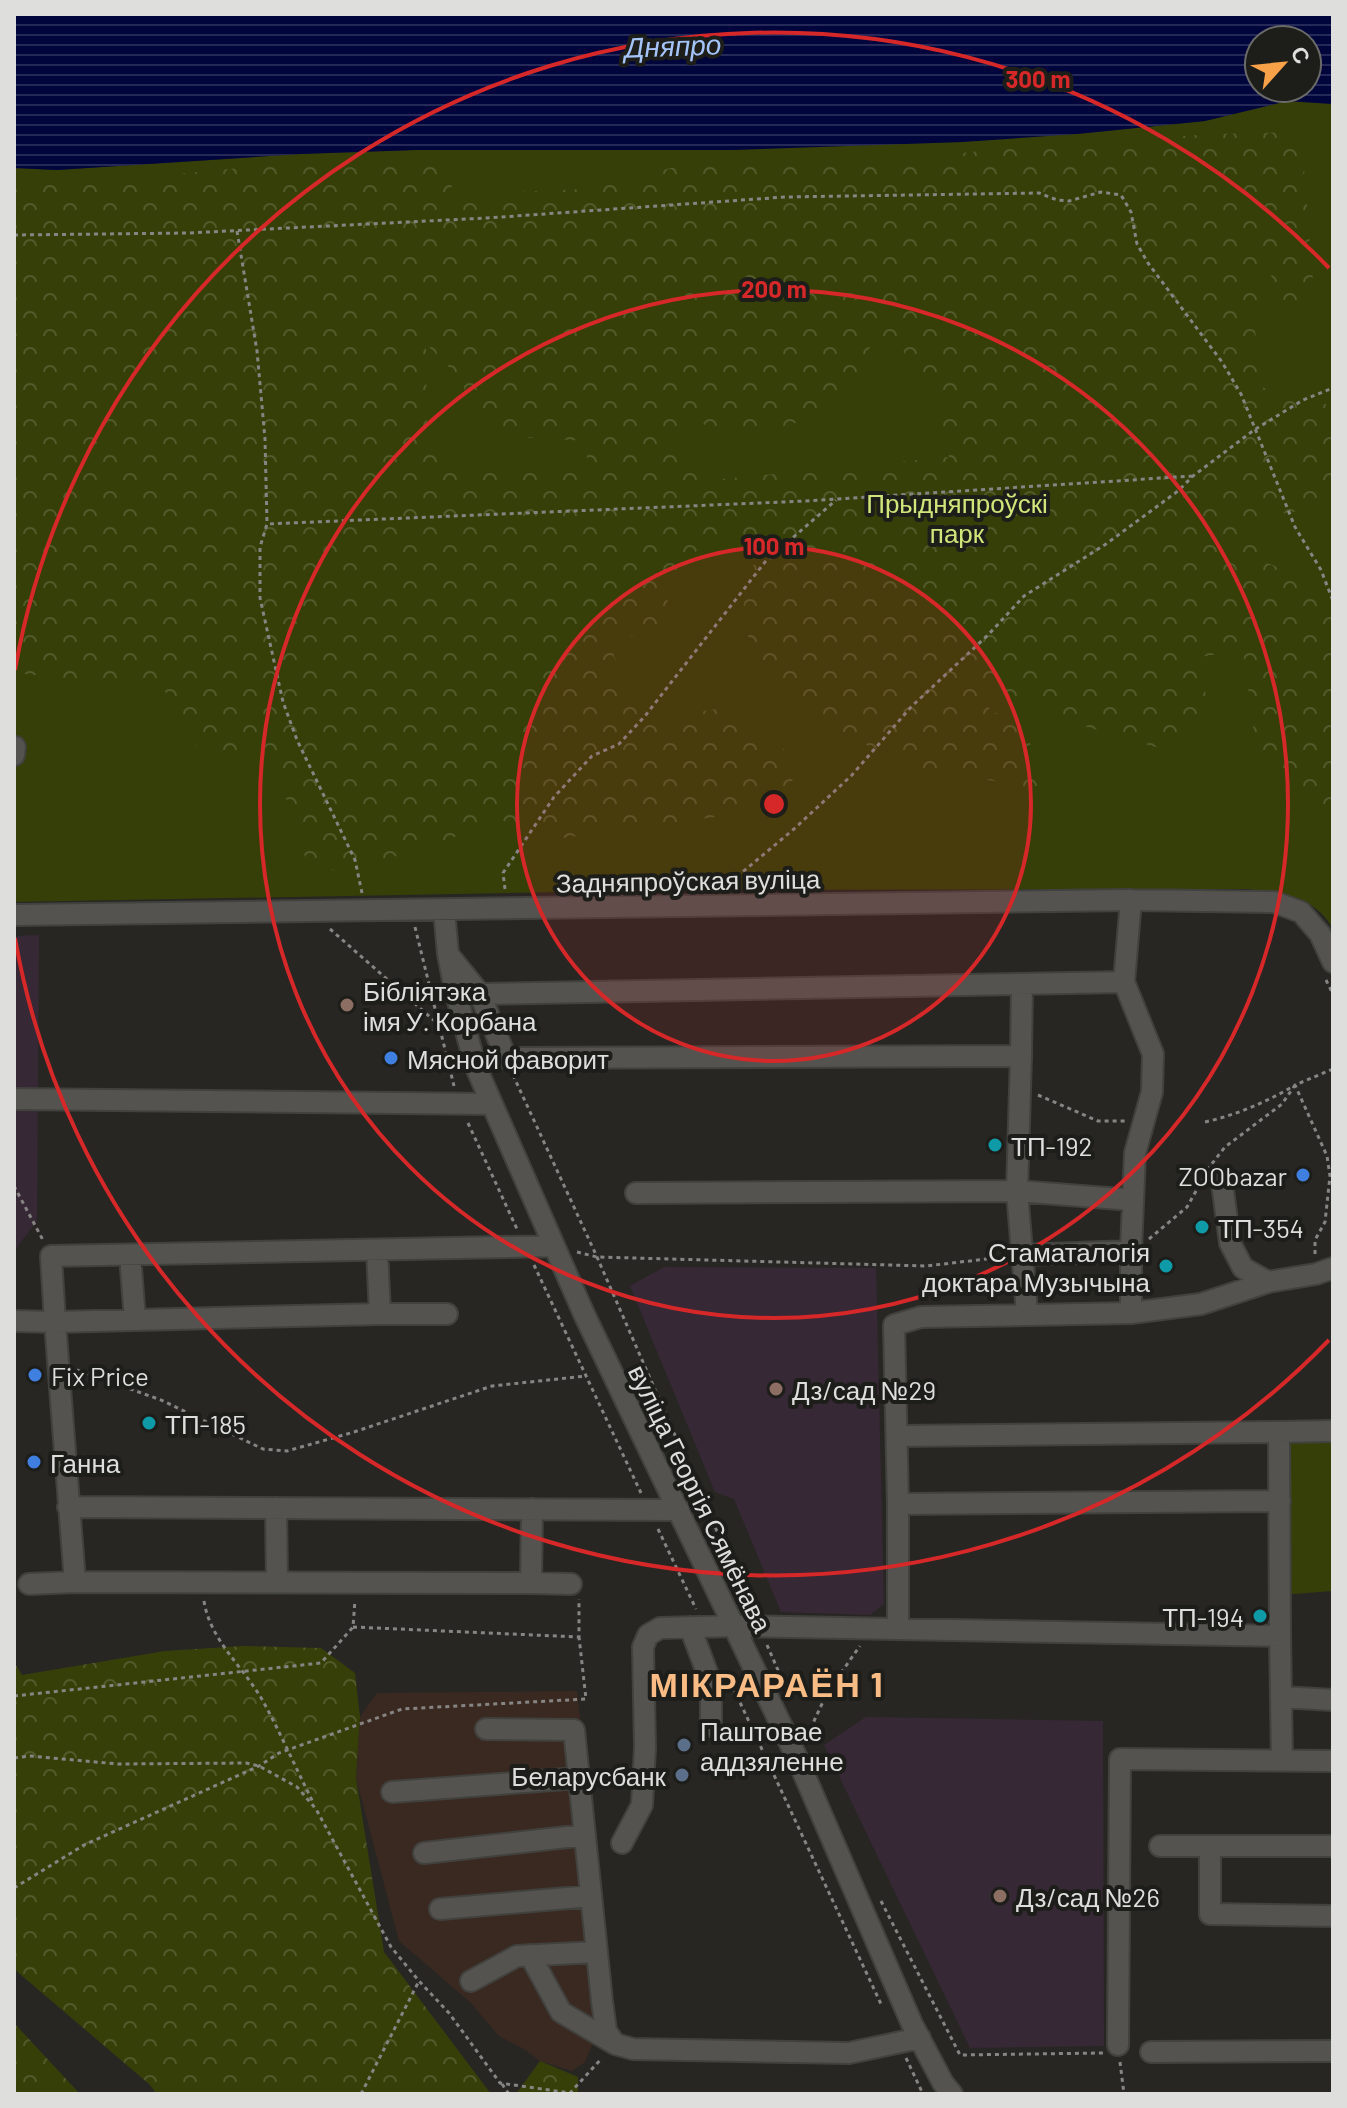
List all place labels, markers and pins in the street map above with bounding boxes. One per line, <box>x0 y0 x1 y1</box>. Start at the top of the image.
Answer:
centre of rings <box>760 790 788 818</box>
place label: Бібліятэка імя У. Корбана <box>363 975 537 1036</box>
marker: Бібліятэка імя У. Корбана <box>338 996 356 1014</box>
place label: Мясной фаворит <box>407 1043 609 1074</box>
marker: Мясной фаворит <box>382 1049 400 1067</box>
place label: ТП-192 <box>1011 1130 1092 1161</box>
marker: ТП-192 <box>986 1136 1004 1154</box>
place label: ZOObazar <box>1179 1160 1288 1191</box>
marker: ZOObazar <box>1294 1166 1312 1184</box>
place label: ТП-354 <box>1218 1212 1304 1243</box>
marker: ТП-354 <box>1193 1218 1211 1236</box>
place label: Стаматалогія доктара Музычына <box>922 1236 1151 1297</box>
marker: Стаматалогія доктара Музычына <box>1157 1257 1175 1275</box>
place label: Fix Price <box>51 1360 149 1391</box>
marker: Fix Price <box>26 1366 44 1384</box>
place label: Дз/сад №29 <box>792 1374 936 1405</box>
marker: Дз/сад №29 <box>767 1380 785 1398</box>
place label: ТП-185 <box>165 1408 246 1439</box>
marker: ТП-185 <box>140 1414 158 1432</box>
place label: Ганна <box>50 1447 121 1478</box>
marker: Ганна <box>25 1453 43 1471</box>
place label: ТП-194 <box>1162 1601 1244 1632</box>
marker: ТП-194 <box>1251 1607 1269 1625</box>
place label: Паштовае аддзяленне <box>700 1715 844 1776</box>
marker: Паштовае аддзяленне <box>675 1736 693 1754</box>
place label: Беларусбанк <box>511 1760 667 1791</box>
marker: Беларусбанк <box>673 1766 691 1784</box>
place label: Дз/сад №26 <box>1016 1881 1160 1912</box>
marker: Дз/сад №26 <box>991 1887 1009 1905</box>

